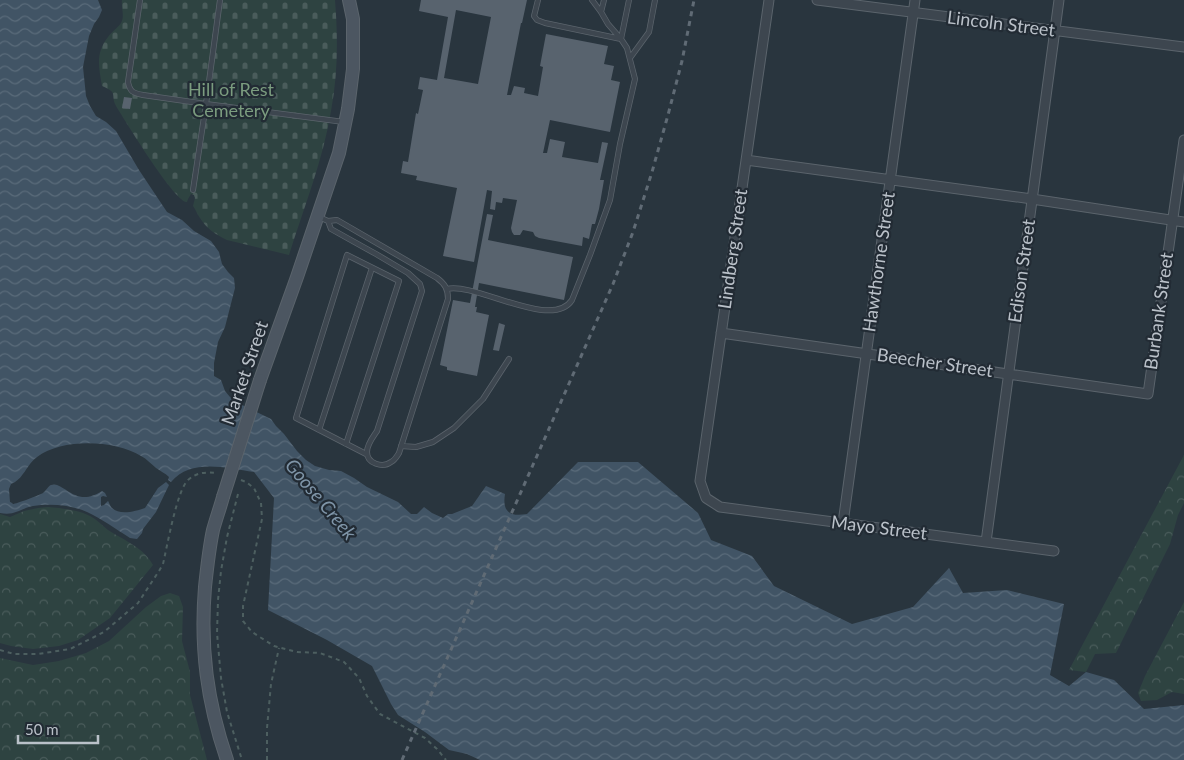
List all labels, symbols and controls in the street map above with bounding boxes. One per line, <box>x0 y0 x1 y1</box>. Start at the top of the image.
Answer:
street label: Lincoln Street <box>946 5 1057 41</box>
park label: Hill of Rest Cemetery <box>188 78 275 121</box>
street label: Lindberg Street <box>713 187 751 310</box>
street label: Hawthorne Street <box>857 190 899 333</box>
street label: Edison Street <box>1003 217 1039 324</box>
street label: Burbank Street <box>1139 250 1177 371</box>
street label: Market Street <box>216 317 272 428</box>
street label: Beecher Street <box>876 343 995 381</box>
water label: Goose Creek <box>281 453 363 545</box>
street label: Mayo Street <box>830 510 929 544</box>
scale bar <box>18 712 98 744</box>
text: 50 m <box>25 720 59 738</box>

